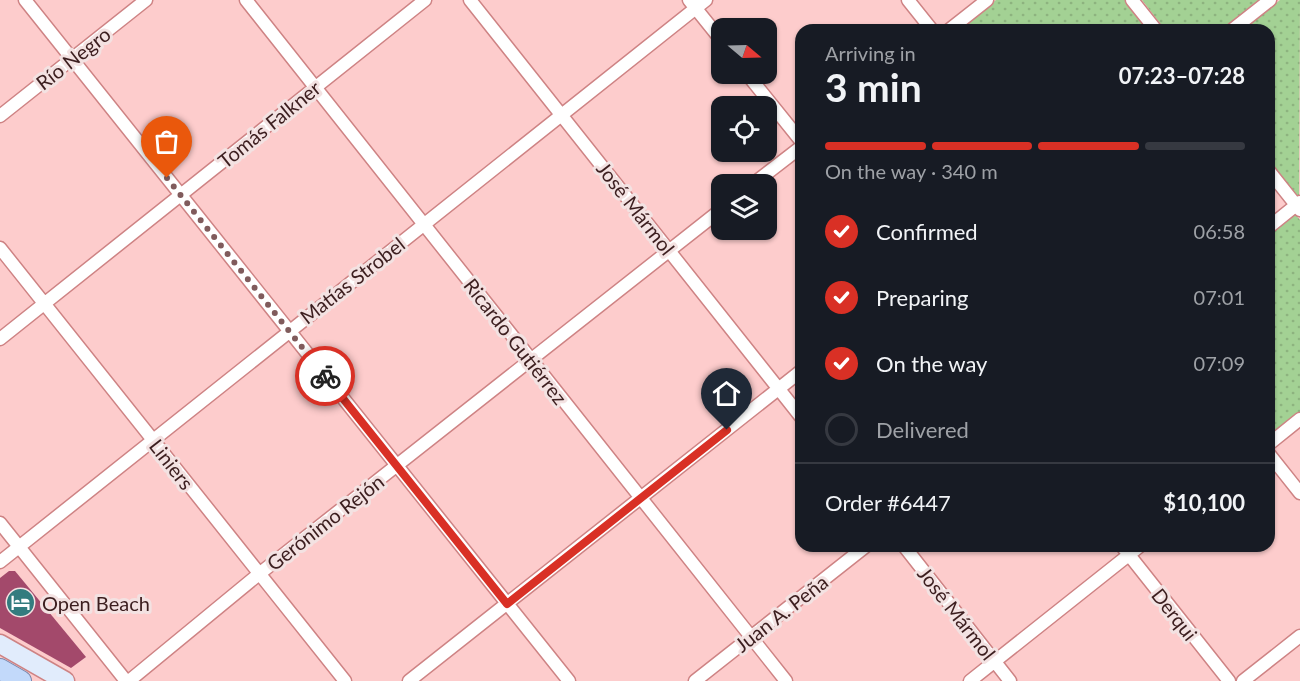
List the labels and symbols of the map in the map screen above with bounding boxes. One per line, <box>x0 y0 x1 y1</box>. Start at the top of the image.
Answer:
north arrow <box>711 18 777 84</box>
street label: Río Negro <box>31 22 115 94</box>
street label: Tomás Falkner <box>213 75 326 173</box>
pin <box>141 116 192 178</box>
street label: José Mármol <box>592 157 680 259</box>
street label: Matías Strobel <box>295 232 409 328</box>
street label: Ricardo Gutiérrez <box>459 273 573 409</box>
courier <box>295 346 355 406</box>
pin <box>701 368 752 430</box>
street label: Liniers <box>145 434 199 494</box>
street label: Gerónimo Rejón <box>262 469 388 575</box>
street label: José Mármol <box>913 562 1001 664</box>
street label: Juan A. Peña <box>730 569 832 657</box>
street label: Derqui <box>1147 583 1203 645</box>
hotel icon: Open Beach <box>5 587 37 619</box>
place label: Open Beach <box>42 591 150 615</box>

